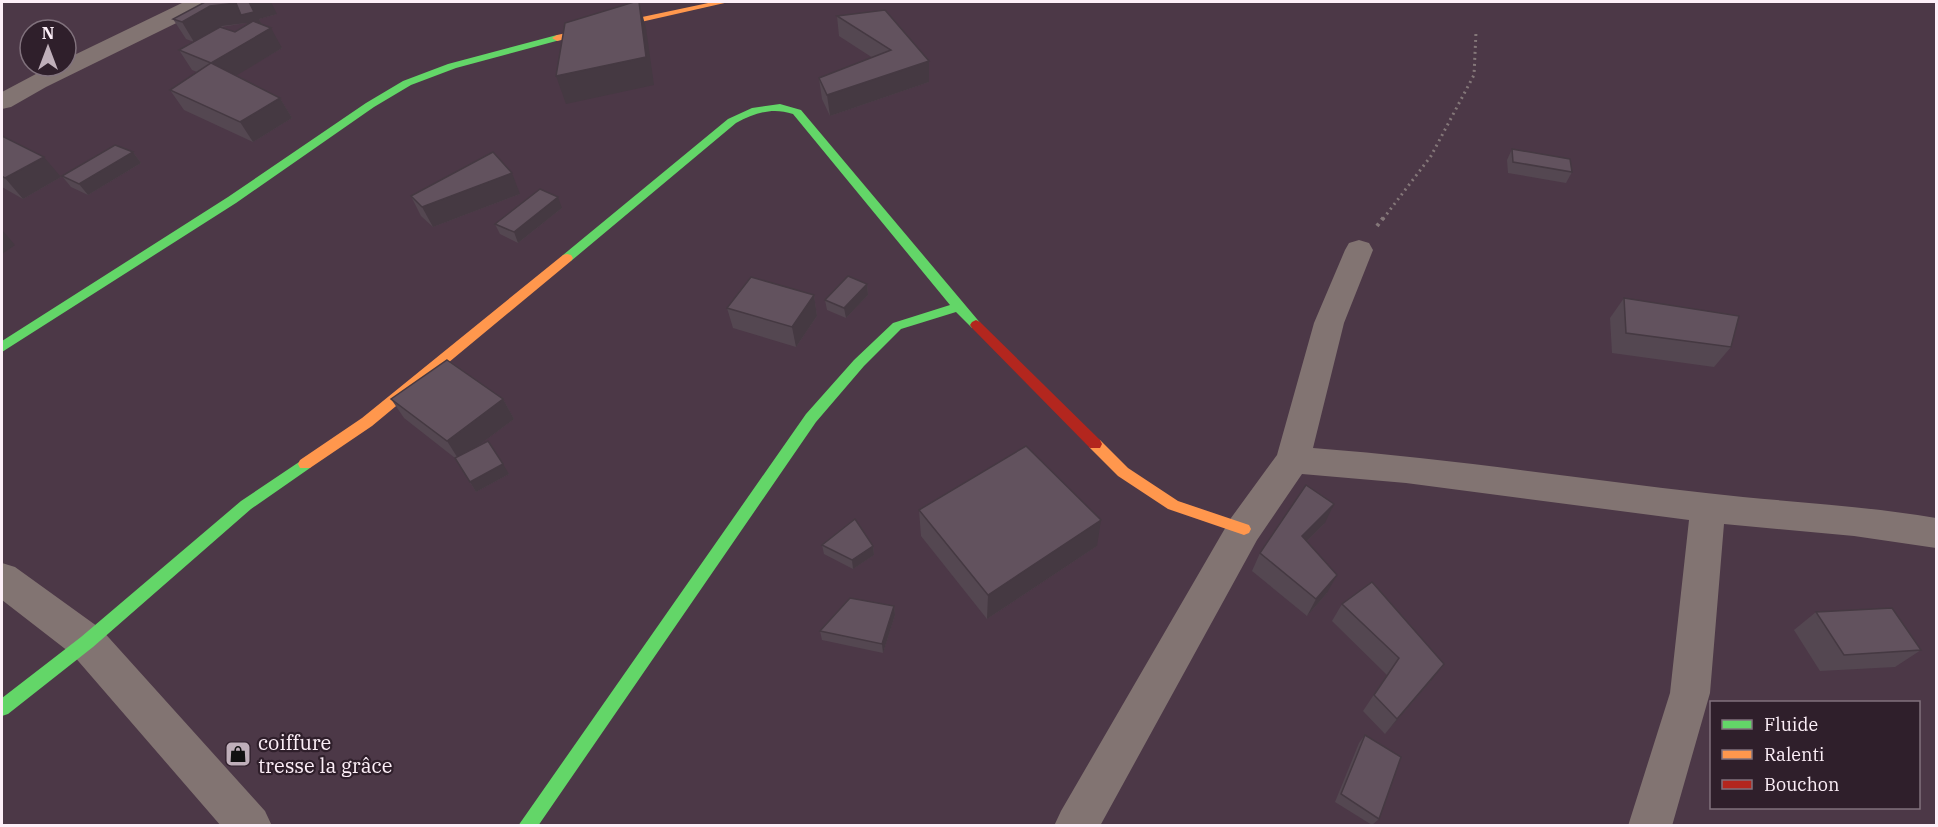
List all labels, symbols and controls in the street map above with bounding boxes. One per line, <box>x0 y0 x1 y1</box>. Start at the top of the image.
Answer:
north arrow <box>18 18 78 78</box>
text: N <box>42 23 54 43</box>
legend <box>1710 701 1920 809</box>
text: Fluide <box>1764 713 1818 736</box>
place label: coiffure tresse la grâce <box>258 729 392 779</box>
shop icon: coiffure tresse la grâce <box>223 739 253 769</box>
text: Ralenti <box>1764 743 1825 766</box>
text: Bouchon <box>1764 773 1840 796</box>

